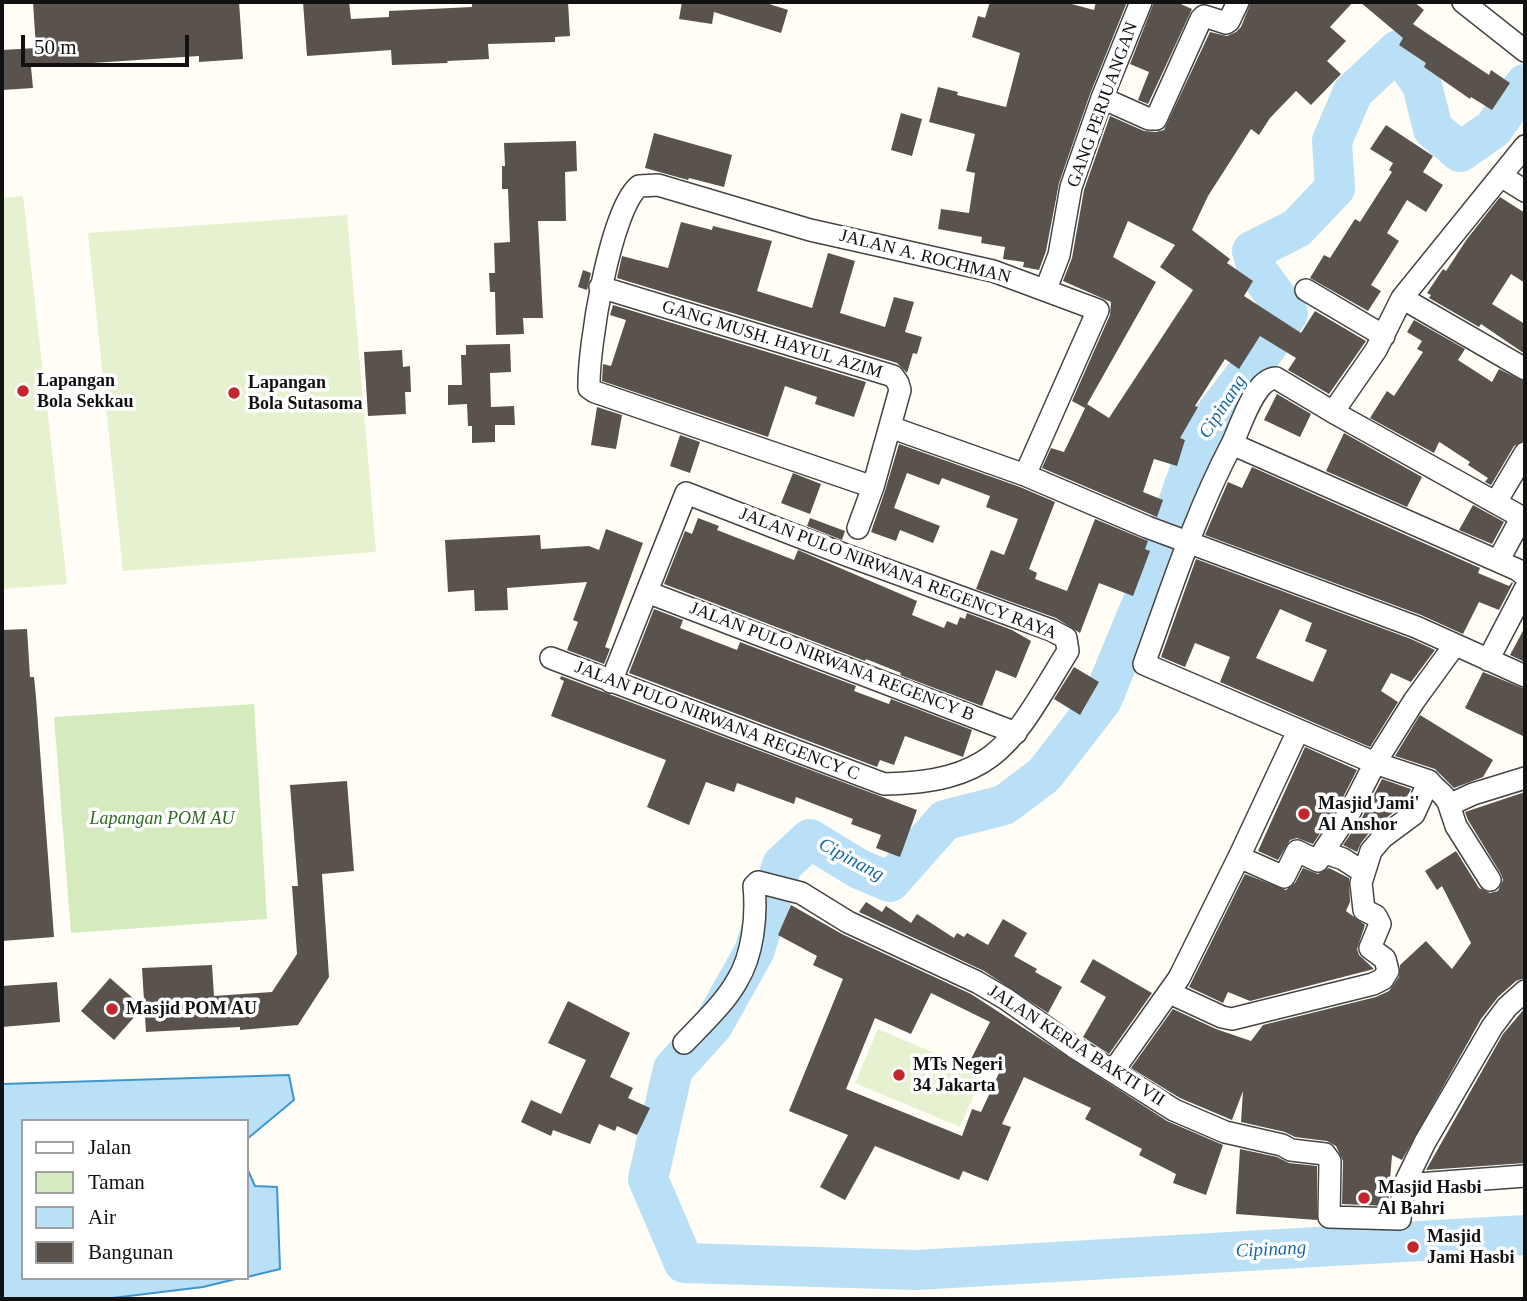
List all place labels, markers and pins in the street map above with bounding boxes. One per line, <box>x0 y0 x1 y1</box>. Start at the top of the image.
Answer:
place label: Lapangan Bola Sekkau <box>37 370 134 412</box>
place label: Lapangan Bola Sutasoma <box>248 372 363 414</box>
marker: Lapangan Bola Sekkau <box>15 383 31 399</box>
marker: Lapangan Bola Sutasoma <box>226 385 242 401</box>
place label: Masjid Jami' Al Anshor <box>1318 793 1419 836</box>
marker: Masjid Jami' Al Anshor <box>1296 806 1312 822</box>
place label: Masjid POM AU <box>126 998 257 1020</box>
marker: Masjid POM AU <box>104 1001 120 1017</box>
place label: MTs Negeri 34 Jakarta <box>913 1054 1003 1096</box>
marker: MTs Negeri 34 Jakarta <box>891 1067 907 1083</box>
place label: Masjid Hasbi Al Bahri <box>1378 1177 1482 1220</box>
marker: Masjid Hasbi Al Bahri <box>1356 1190 1372 1206</box>
place label: Masjid Jami Hasbi <box>1427 1226 1515 1268</box>
marker: Masjid Jami Hasbi <box>1405 1239 1421 1255</box>

